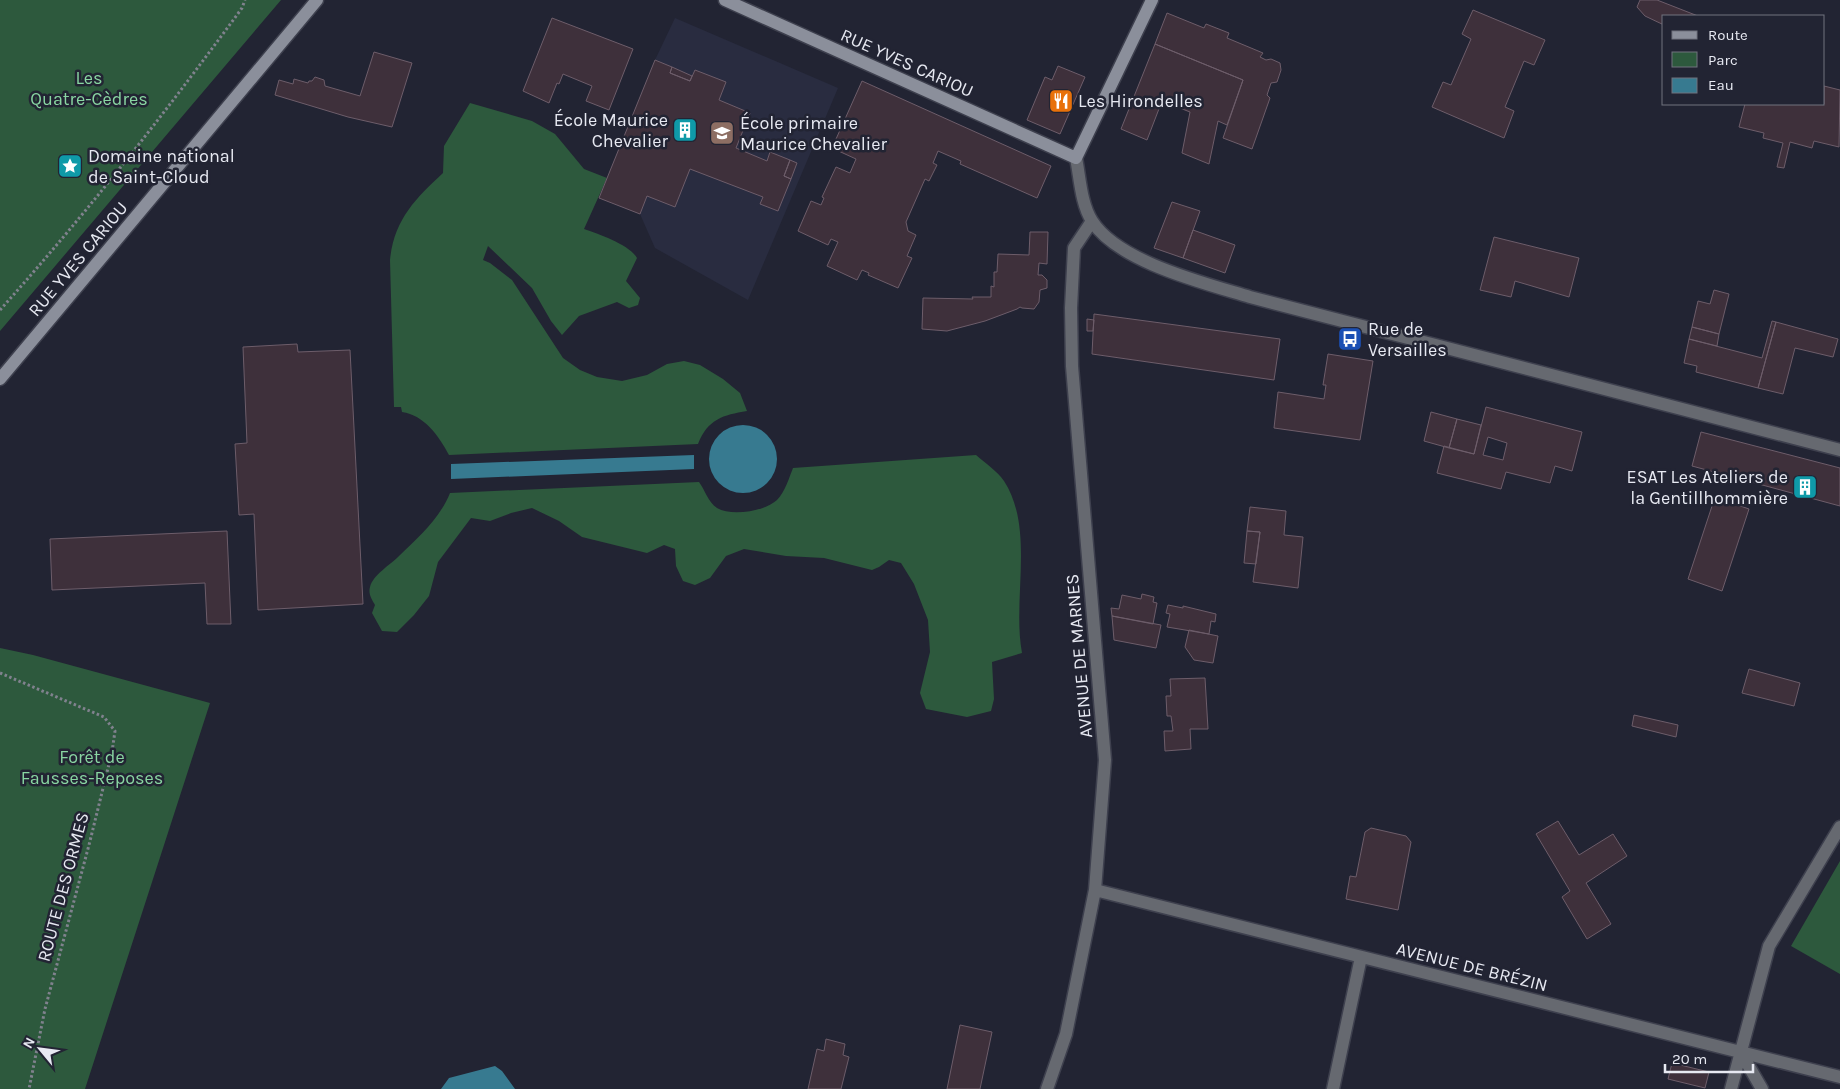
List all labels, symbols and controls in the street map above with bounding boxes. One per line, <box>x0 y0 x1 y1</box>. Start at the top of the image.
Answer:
legend <box>1662 15 1825 105</box>
street label: RUE YVES CARIOU <box>837 24 977 102</box>
text: Route <box>1708 26 1748 44</box>
text: Parc <box>1708 51 1738 69</box>
park label: Les Quatre-Cèdres <box>30 67 148 110</box>
text: Eau <box>1708 76 1734 94</box>
restaurant icon: Les Hirondelles <box>1048 88 1074 114</box>
place label: Les Hirondelles <box>1078 90 1203 112</box>
place label: École Maurice Chevalier <box>554 108 668 152</box>
place label: École primaire Maurice Chevalier <box>740 111 887 155</box>
building icon: École Maurice Chevalier <box>672 117 698 143</box>
school or university icon: École primaire Maurice Chevalier <box>709 120 735 146</box>
place label: Domaine national de Saint-Cloud <box>88 145 235 188</box>
place icon: Domaine national de Saint-Cloud <box>57 153 83 179</box>
street label: RUE YVES CARIOU <box>24 197 132 321</box>
place label: Rue de Versailles <box>1368 318 1447 361</box>
bus stop icon: Rue de Versailles <box>1337 326 1363 352</box>
place label: ESAT Les Ateliers de la Gentillhommière <box>1627 466 1788 509</box>
building icon: ESAT Les Ateliers de la Gentillhommière <box>1792 474 1818 500</box>
street label: AVENUE DE MARNES <box>1061 573 1097 739</box>
park label: Forêt de Fausses-Reposes <box>21 746 163 789</box>
street label: ROUTE DES ORMES <box>32 810 94 964</box>
street label: AVENUE DE BRÉZIN <box>1394 937 1550 996</box>
north arrow <box>15 1024 65 1074</box>
text: N <box>19 1034 39 1051</box>
scale bar <box>1665 1042 1752 1074</box>
text: 20 m <box>1672 1050 1707 1068</box>

